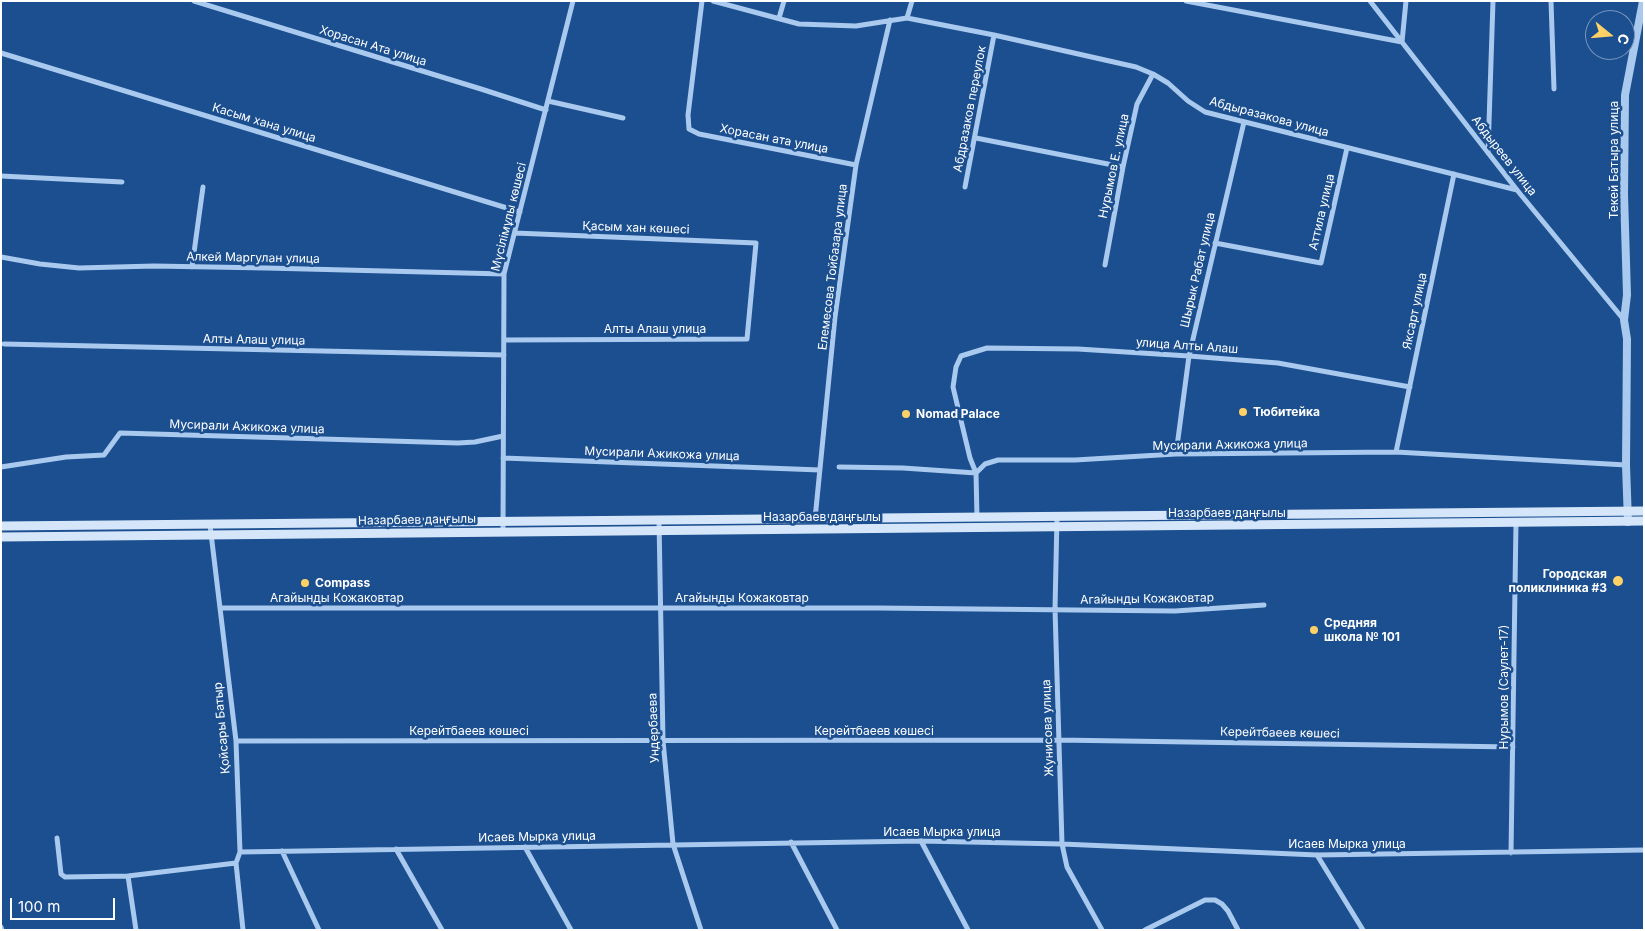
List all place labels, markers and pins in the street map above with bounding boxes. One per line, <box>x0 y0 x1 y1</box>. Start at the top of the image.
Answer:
place label: Тюбитейка <box>1253 405 1320 419</box>
marker: Тюбитейка <box>1237 406 1249 418</box>
place label: Nomad Palace <box>916 407 1000 421</box>
marker: Nomad Palace <box>900 408 912 420</box>
place label: Городская поликлиника #3 <box>1509 567 1607 595</box>
marker: Городская поликлиника #3 <box>1611 574 1625 588</box>
place label: Compass <box>315 576 370 590</box>
marker: Compass <box>299 577 311 589</box>
place label: Средняя школа № 101 <box>1324 616 1400 644</box>
marker: Средняя школа № 101 <box>1308 624 1320 636</box>

